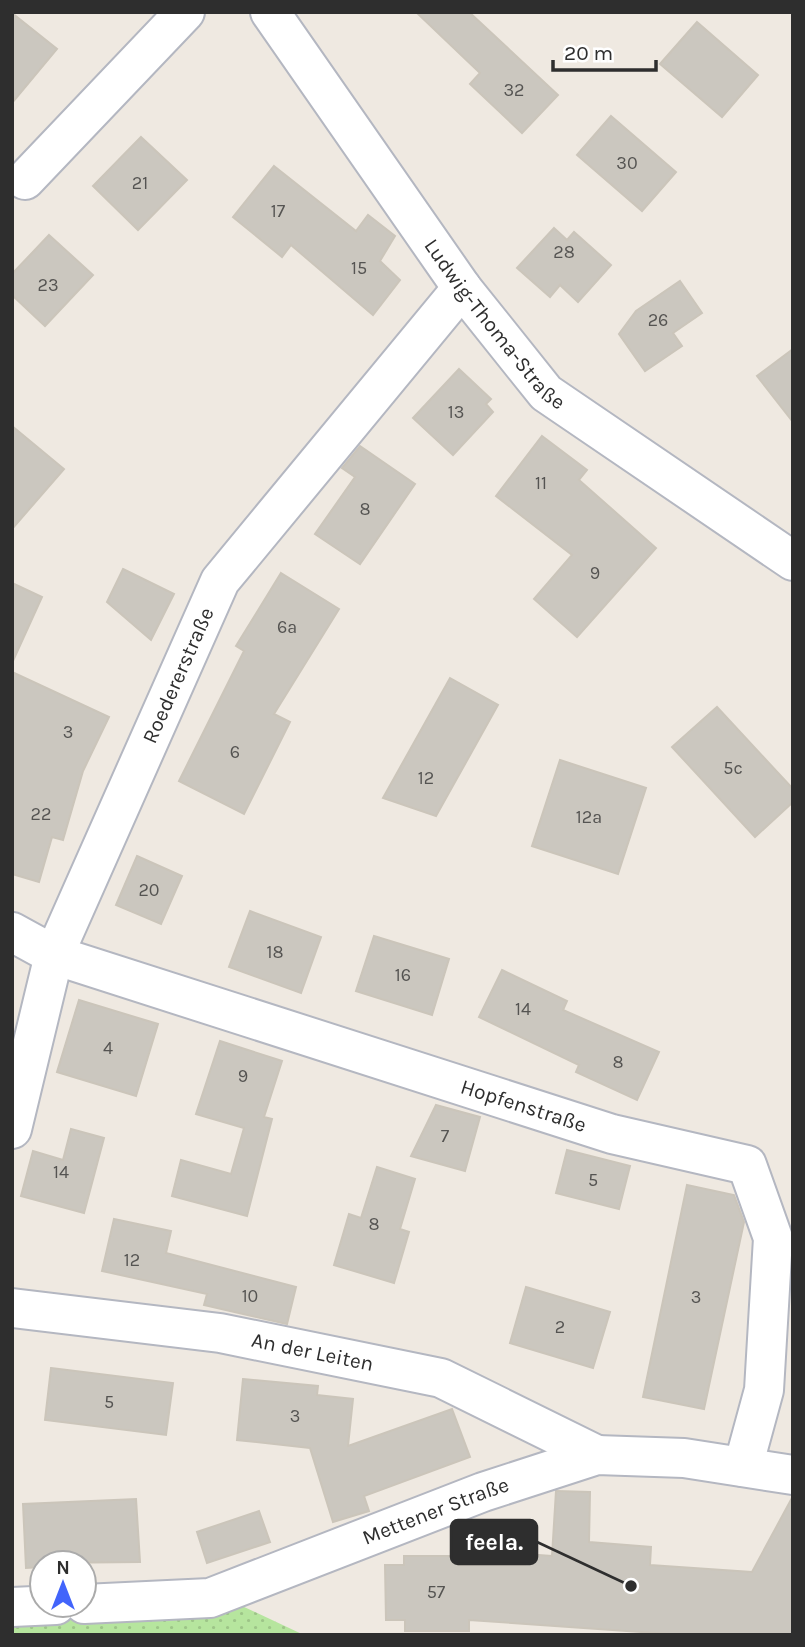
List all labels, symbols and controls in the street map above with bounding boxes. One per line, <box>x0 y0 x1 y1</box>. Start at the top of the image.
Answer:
scale bar <box>553 28 656 72</box>
text: 20 m <box>564 41 613 65</box>
house number: 32 <box>503 79 525 101</box>
house number: 30 <box>616 152 638 174</box>
house number: 21 <box>132 172 148 194</box>
house number: 17 <box>271 200 286 222</box>
street label: Ludwig-Thoma-Straße <box>419 234 570 414</box>
house number: 28 <box>553 241 575 263</box>
house number: 15 <box>351 257 367 279</box>
house number: 23 <box>37 274 59 296</box>
house number: 26 <box>648 309 668 331</box>
house number: 13 <box>448 401 464 423</box>
house number: 11 <box>535 472 547 494</box>
house number: 8 <box>359 498 371 520</box>
house number: 9 <box>590 562 600 584</box>
street label: Roedererstraße <box>138 604 219 747</box>
house number: 6a <box>277 616 297 638</box>
house number: 3 <box>63 721 73 743</box>
house number: 6 <box>230 741 240 763</box>
house number: 5c <box>723 757 743 779</box>
house number: 12 <box>418 767 434 789</box>
house number: 22 <box>31 803 51 825</box>
house number: 12a <box>576 806 602 828</box>
house number: 20 <box>138 879 160 901</box>
house number: 18 <box>266 941 284 963</box>
house number: 16 <box>395 964 411 986</box>
house number: 14 <box>515 998 531 1020</box>
house number: 4 <box>103 1037 113 1059</box>
house number: 8 <box>612 1051 624 1073</box>
house number: 9 <box>238 1065 248 1087</box>
street label: Hopfenstraße <box>458 1074 589 1137</box>
house number: 7 <box>441 1125 450 1147</box>
house number: 14 <box>53 1161 69 1183</box>
house number: 5 <box>588 1169 598 1191</box>
house number: 8 <box>368 1213 380 1235</box>
house number: 12 <box>124 1249 140 1271</box>
house number: 10 <box>242 1285 258 1307</box>
house number: 3 <box>691 1286 701 1308</box>
house number: 2 <box>555 1316 565 1338</box>
street label: An der Leiten <box>250 1328 376 1376</box>
house number: 5 <box>104 1391 114 1413</box>
house number: 3 <box>290 1405 300 1427</box>
street label: Mettener Straße <box>359 1472 512 1550</box>
callout: feela. <box>451 1520 537 1564</box>
text: feela. <box>465 1529 523 1556</box>
north arrow <box>28 1549 98 1619</box>
text: N <box>56 1557 70 1579</box>
house number: 57 <box>427 1581 446 1603</box>

